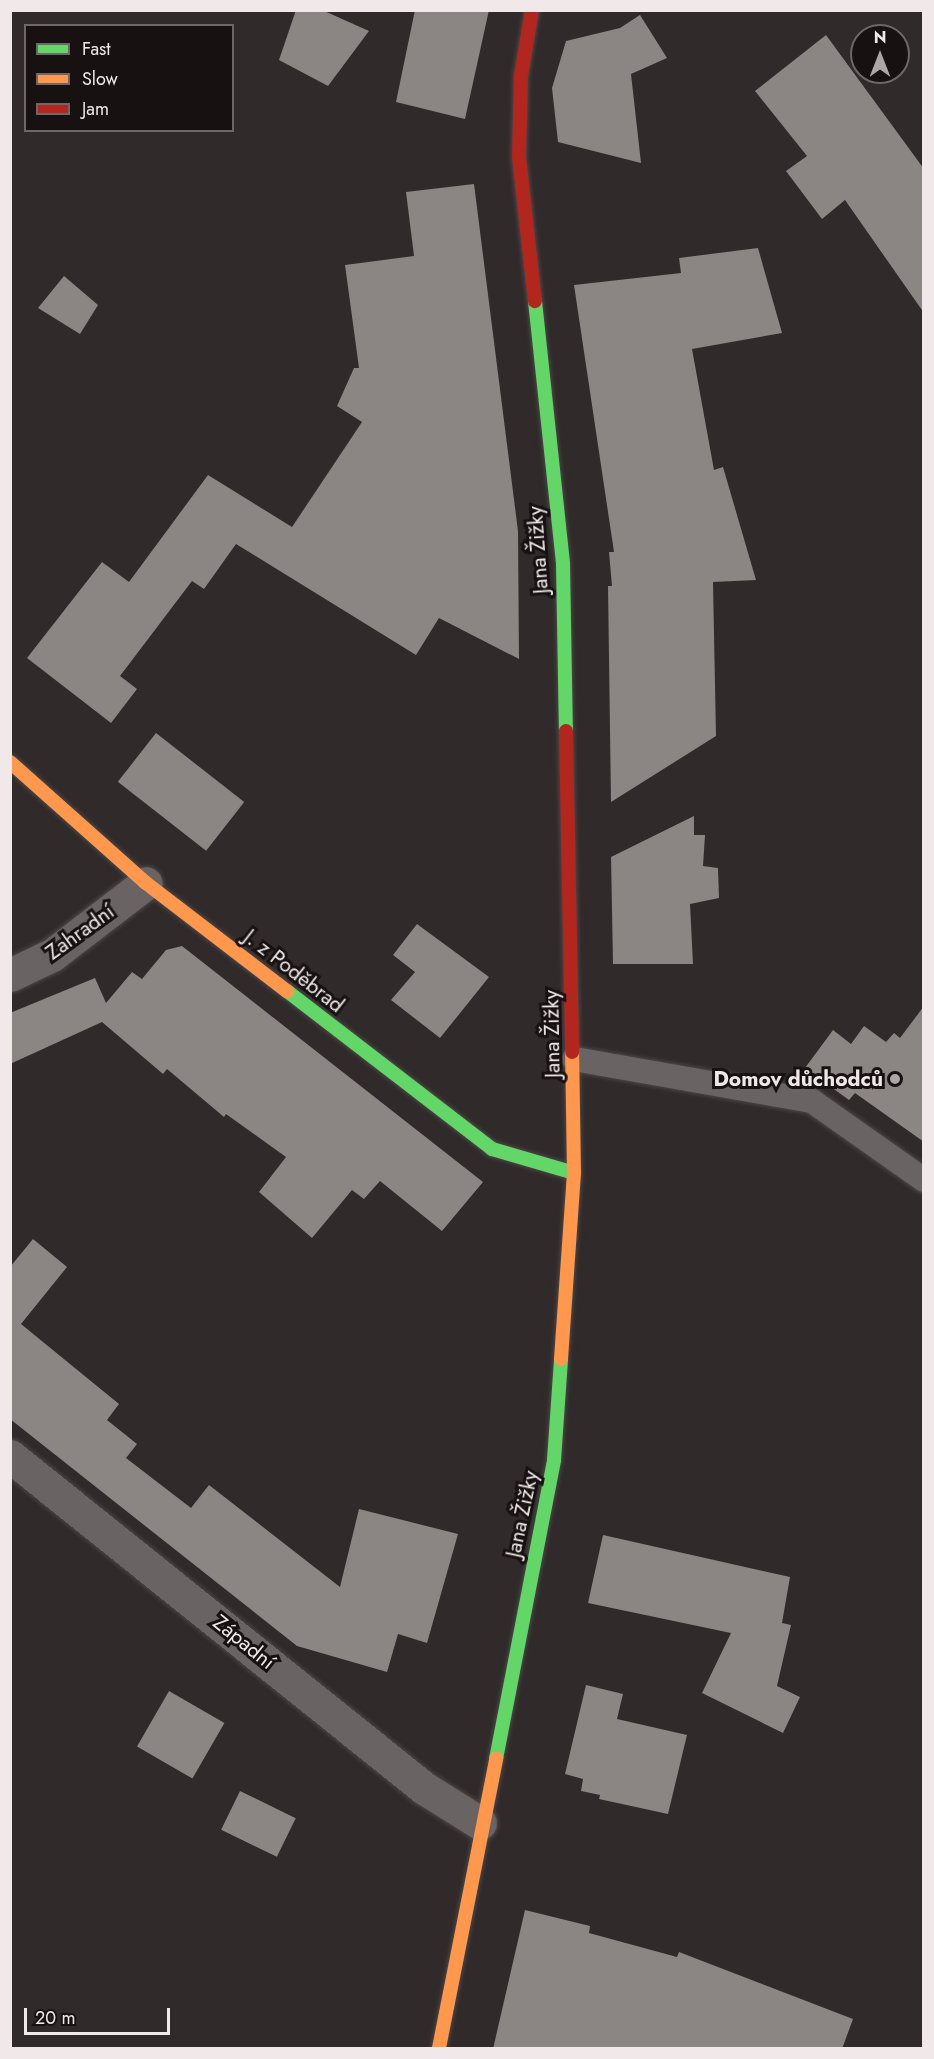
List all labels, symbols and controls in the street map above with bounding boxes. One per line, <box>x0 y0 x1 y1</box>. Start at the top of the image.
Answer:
legend <box>24 24 234 132</box>
north arrow <box>850 24 910 84</box>
text: N <box>874 26 886 49</box>
text: Fast <box>82 36 111 62</box>
text: Slow <box>82 66 118 92</box>
text: Jam <box>82 96 109 122</box>
street label: Jana Žižky <box>522 505 554 595</box>
street label: Zahradní <box>41 899 119 965</box>
street label: J. z Poděbrad <box>239 924 349 1018</box>
street label: Jana Žižky <box>539 990 565 1078</box>
place label: Domov důchodců <box>713 1066 883 1092</box>
marker: Domov důchodců <box>888 1072 902 1086</box>
street label: Jana Žižky <box>501 1468 543 1560</box>
street label: Západní <box>208 1610 280 1674</box>
scale bar <box>27 1996 172 2034</box>
text: 20 m <box>35 2005 75 2031</box>

